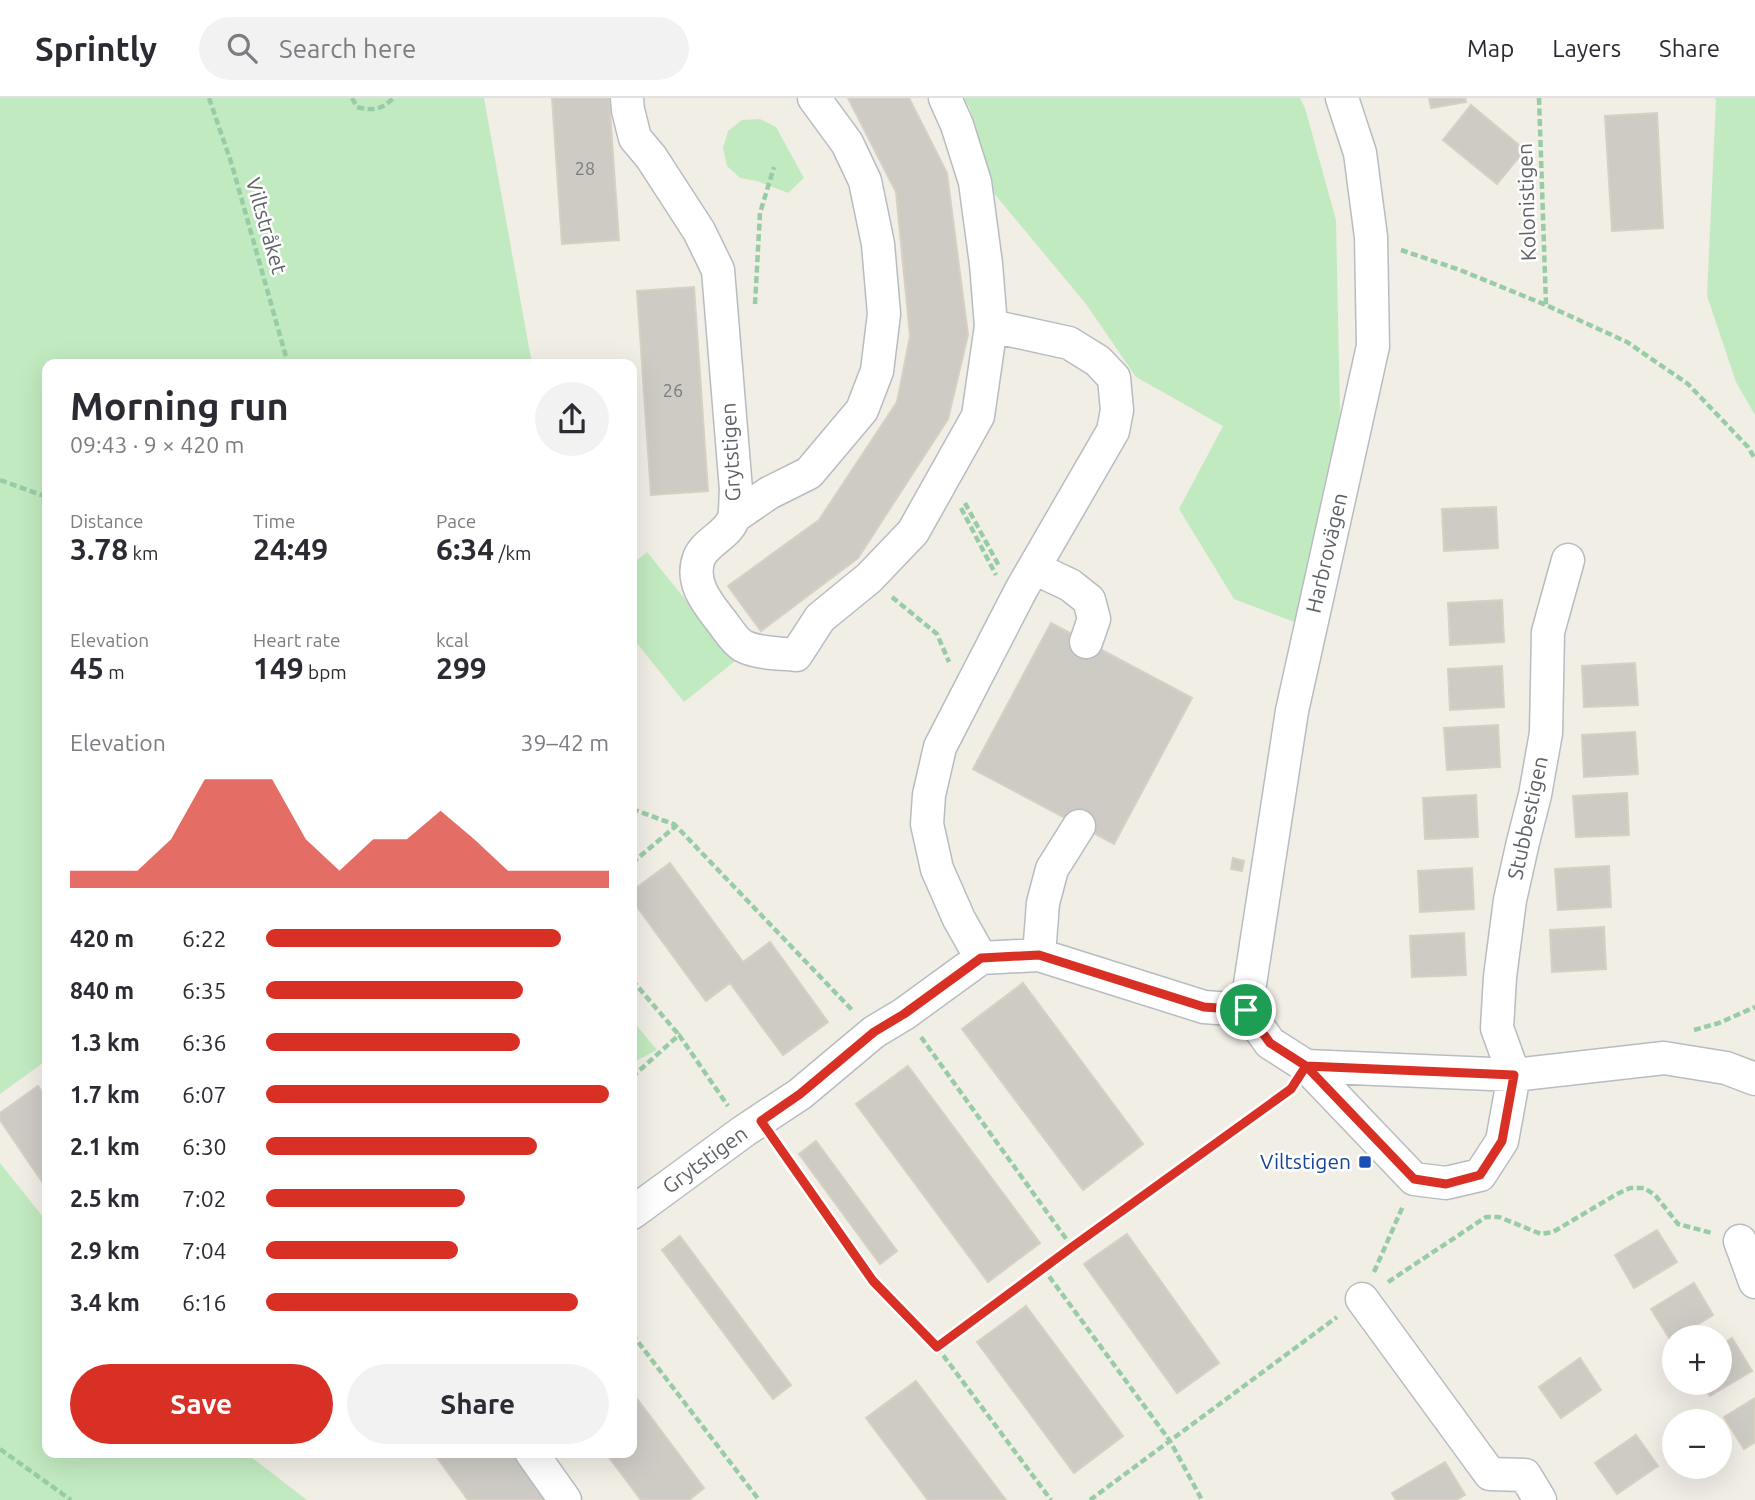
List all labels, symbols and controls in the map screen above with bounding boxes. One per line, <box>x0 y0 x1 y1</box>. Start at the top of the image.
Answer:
search box <box>199 17 689 80</box>
icon: search <box>223 29 261 67</box>
text: Sprintly <box>35 30 157 67</box>
text: Search here <box>279 34 416 63</box>
text: Map <box>1467 35 1514 62</box>
text: Layers <box>1552 35 1621 62</box>
text: Share <box>1659 35 1720 62</box>
street label: Kolonistigen <box>1512 143 1540 261</box>
house number: 28 <box>575 158 595 178</box>
street label: Viltstråket <box>242 175 292 277</box>
house number: 26 <box>663 380 683 400</box>
button: share <box>535 382 609 456</box>
text: Morning run <box>70 385 289 427</box>
street label: Grytstigen <box>715 402 745 502</box>
text: 09:43 · 9 × 420 m <box>70 432 244 457</box>
street label: Harbrovägen <box>1301 490 1352 615</box>
text: Distance <box>70 510 144 532</box>
text: Time <box>253 510 295 532</box>
text: Pace <box>436 510 476 532</box>
text: 3.78 <box>70 532 128 566</box>
text: 24:49 <box>253 532 328 566</box>
text: 6:34 <box>436 532 494 566</box>
text: km <box>128 542 158 564</box>
text: /km <box>494 542 532 564</box>
text: Elevation <box>70 629 149 651</box>
text: Heart rate <box>253 629 340 651</box>
text: kcal <box>436 629 469 651</box>
text: 45 <box>70 651 104 685</box>
text: 149 <box>253 651 304 685</box>
text: 299 <box>436 651 487 685</box>
text: m <box>104 661 125 683</box>
text: bpm <box>304 661 347 683</box>
text: Elevation <box>70 730 166 755</box>
text: 39–42 m <box>521 730 609 755</box>
street label: Stubbestigen <box>1502 754 1552 882</box>
text: 420 m <box>70 926 134 951</box>
text: 6:22 <box>182 926 227 951</box>
text: 840 m <box>70 978 134 1003</box>
text: 6:35 <box>182 978 227 1003</box>
pin <box>1216 980 1276 1040</box>
icon: arrive <box>1227 991 1265 1029</box>
text: 1.3 km <box>70 1030 140 1055</box>
text: 6:36 <box>182 1030 227 1055</box>
text: 1.7 km <box>70 1082 140 1107</box>
text: 6:07 <box>182 1082 227 1107</box>
street label: Grytstigen <box>657 1120 751 1198</box>
text: 2.1 km <box>70 1134 140 1159</box>
text: 6:30 <box>182 1134 227 1159</box>
place label: Viltstigen <box>1260 1149 1351 1173</box>
marker: Viltstigen <box>1357 1154 1373 1170</box>
text: 2.5 km <box>70 1186 140 1211</box>
text: 7:02 <box>182 1186 227 1211</box>
text: 2.9 km <box>70 1238 140 1263</box>
text: 7:04 <box>182 1238 227 1263</box>
text: 3.4 km <box>70 1290 140 1315</box>
text: 6:16 <box>182 1290 227 1315</box>
map controls <box>1662 1325 1732 1479</box>
button: + <box>1662 1325 1732 1395</box>
button: Save <box>70 1364 333 1444</box>
button: Share <box>347 1364 609 1444</box>
button: − <box>1662 1409 1732 1479</box>

